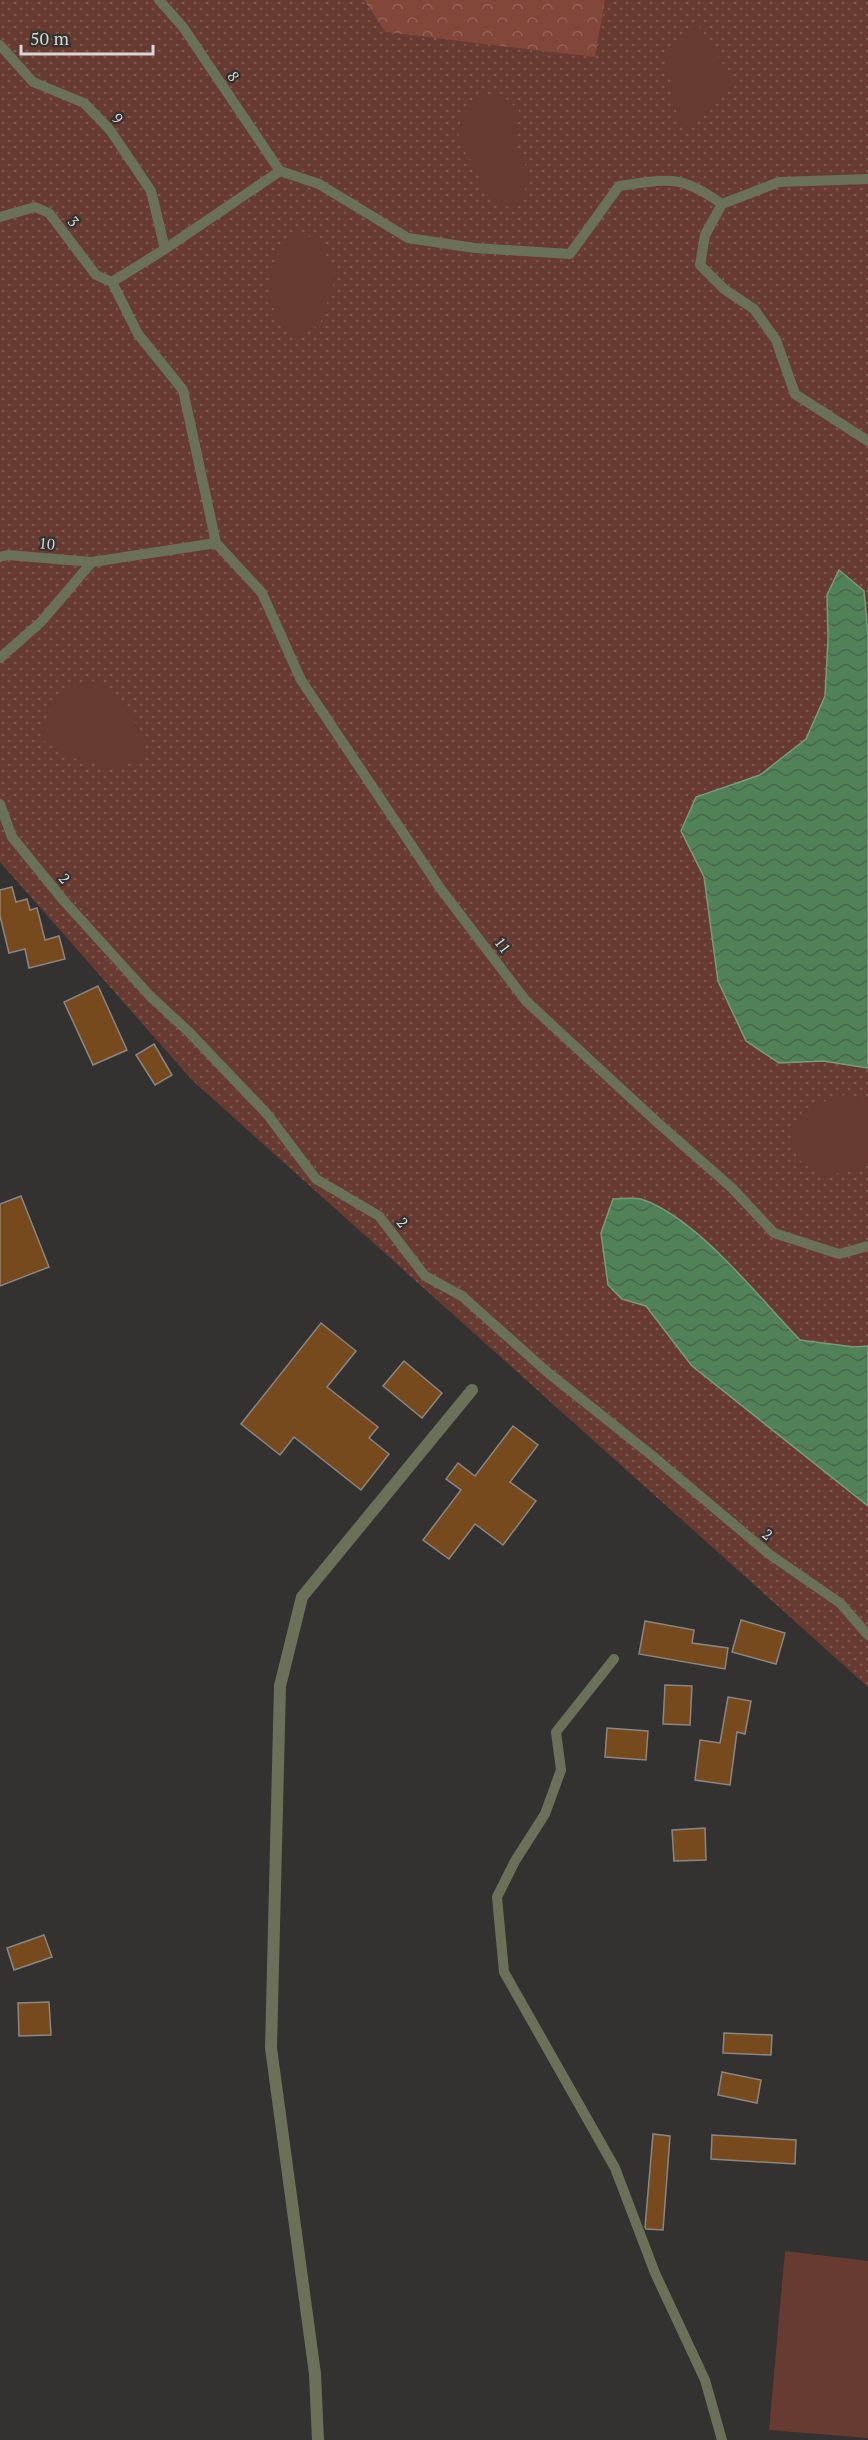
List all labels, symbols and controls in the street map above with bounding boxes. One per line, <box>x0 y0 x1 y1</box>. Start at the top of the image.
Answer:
scale bar <box>21 18 153 56</box>
text: 50 m <box>30 26 70 50</box>
street label: 8 <box>223 67 245 85</box>
street label: 9 <box>108 109 128 127</box>
street label: 3 <box>64 212 84 230</box>
street label: 10 <box>38 532 56 554</box>
street label: 2 <box>55 869 75 887</box>
street label: 11 <box>490 933 516 957</box>
street label: 2 <box>393 1213 413 1231</box>
street label: 2 <box>759 1524 777 1544</box>

